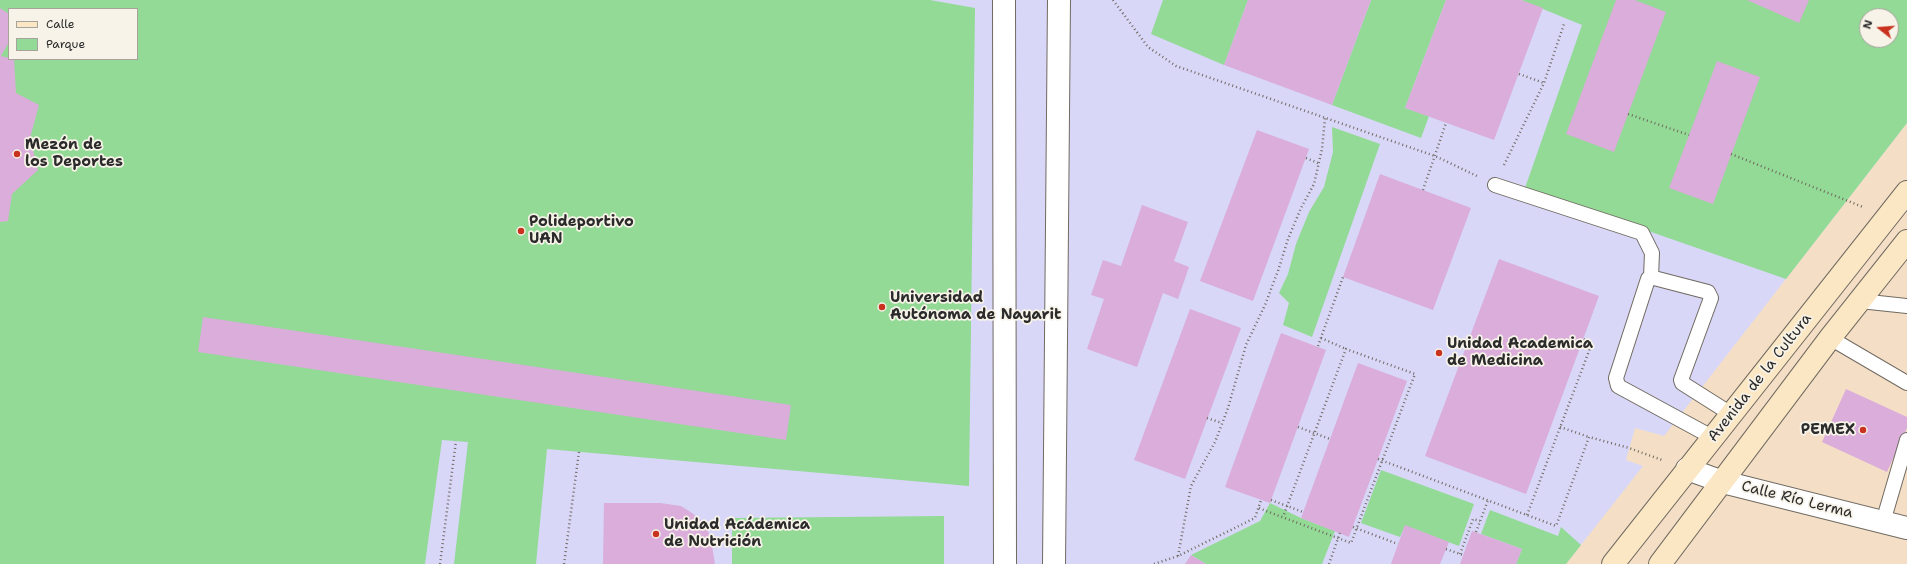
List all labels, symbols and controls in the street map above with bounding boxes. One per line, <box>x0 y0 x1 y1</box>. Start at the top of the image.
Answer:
legend <box>8 8 138 60</box>
north arrow <box>1859 8 1899 48</box>
text: Calle <box>46 16 75 32</box>
text: N <box>1860 18 1876 31</box>
text: Parque <box>46 36 85 52</box>
place label: Mezón de los Deportes <box>25 136 123 171</box>
marker: Mezón de los Deportes <box>12 149 22 159</box>
place label: Polideportivo UAN <box>529 213 634 248</box>
marker: Polideportivo UAN <box>516 226 526 236</box>
place label: Universidad Autónoma de Nayarit <box>890 289 1061 324</box>
marker: Universidad Autónoma de Nayarit <box>877 302 887 312</box>
street label: Avenida de la Cultura <box>1704 310 1816 446</box>
place label: Unidad Academica de Medicina <box>1447 335 1593 370</box>
marker: Unidad Academica de Medicina <box>1434 348 1444 358</box>
place label: PEMEX <box>1801 421 1855 439</box>
marker: PEMEX <box>1858 425 1868 435</box>
street label: Calle Río Lerma <box>1739 477 1855 523</box>
place label: Unidad Acádemica de Nutrición <box>664 516 810 551</box>
marker: Unidad Acádemica de Nutrición <box>651 529 661 539</box>

